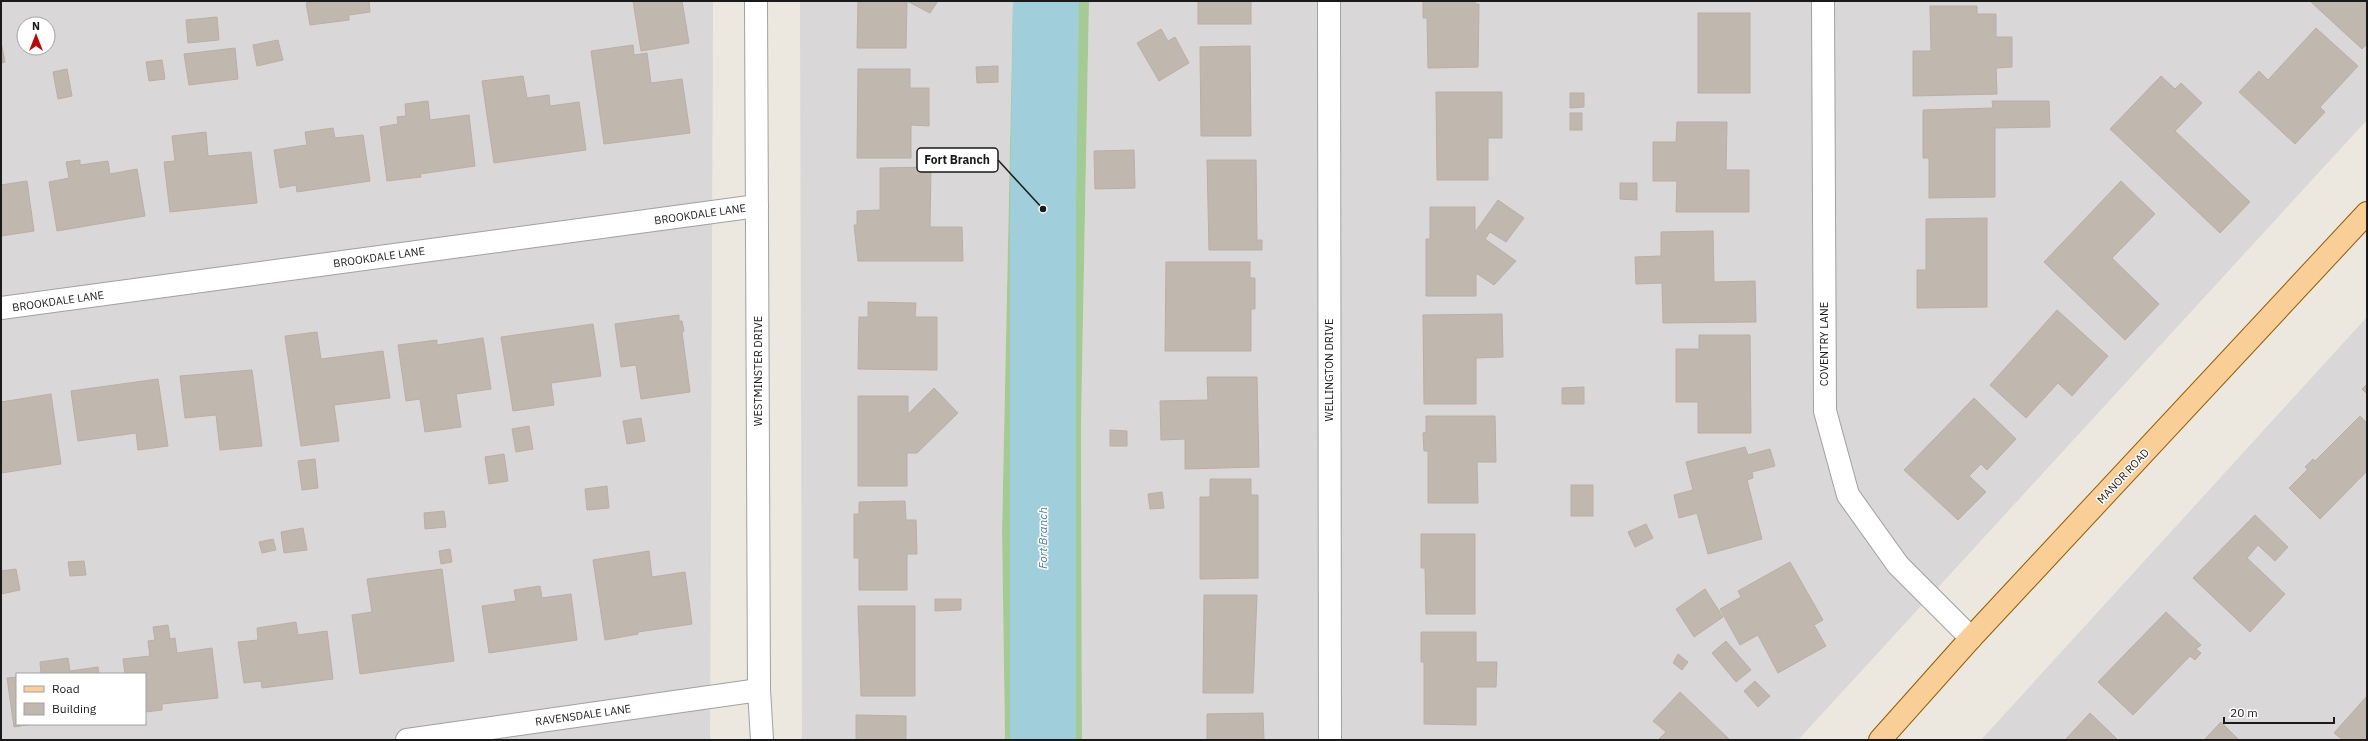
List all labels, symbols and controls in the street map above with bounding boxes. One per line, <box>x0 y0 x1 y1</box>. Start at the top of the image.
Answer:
north arrow <box>16 16 56 56</box>
text: N <box>32 19 40 33</box>
callout: Fort Branch <box>917 148 998 172</box>
text: Fort Branch <box>924 152 990 167</box>
street label: BROOKDALE LANE <box>653 201 747 227</box>
street label: BROOKDALE LANE <box>332 244 426 270</box>
street label: BROOKDALE LANE <box>11 288 105 314</box>
street label: COVENTRY LANE <box>1817 302 1831 386</box>
street label: WESTMINSTER DRIVE <box>751 316 765 426</box>
street label: WELLINGTON DRIVE <box>1322 319 1336 421</box>
street label: MANOR ROAD <box>2094 446 2152 506</box>
water label: Fort Branch <box>1035 507 1050 569</box>
legend <box>16 673 146 725</box>
text: Road <box>52 681 80 696</box>
scale bar <box>2224 699 2334 725</box>
text: Building <box>52 701 97 716</box>
street label: RAVENSDALE LANE <box>534 701 632 729</box>
text: 20 m <box>2230 705 2258 720</box>

